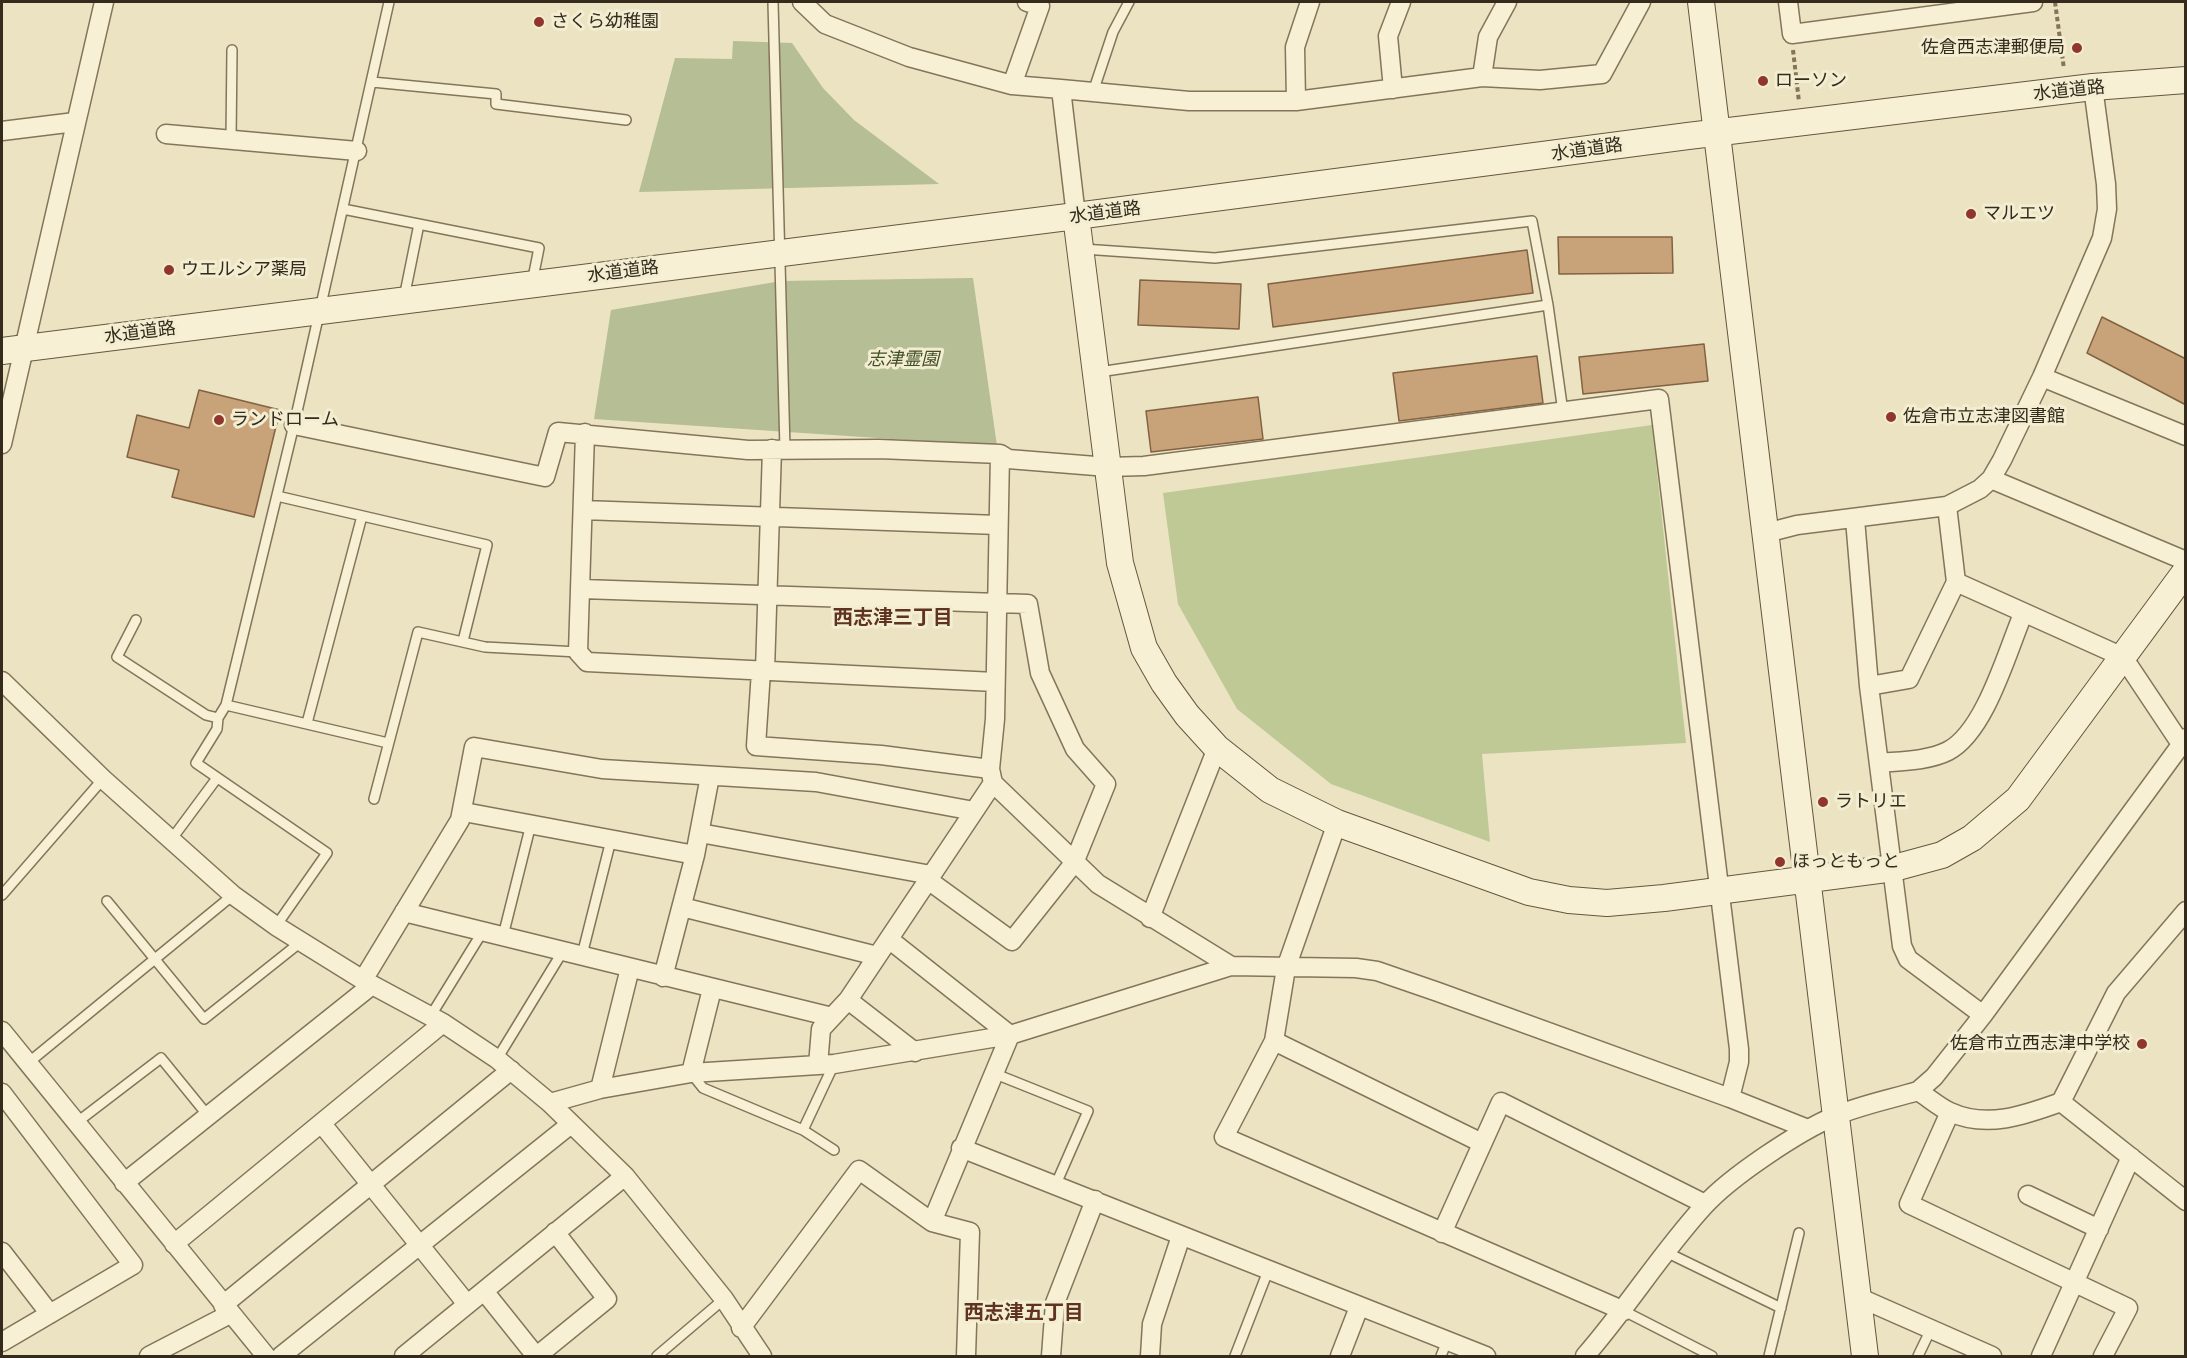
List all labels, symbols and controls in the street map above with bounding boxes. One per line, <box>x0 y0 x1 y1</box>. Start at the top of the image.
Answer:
place label: さくら幼稚園 <box>551 11 659 33</box>
marker: さくら幼稚園 <box>532 15 546 29</box>
place label: 佐倉西志津郵便局 <box>1921 37 2065 59</box>
marker: 佐倉西志津郵便局 <box>2070 41 2084 55</box>
place label: ローソン <box>1775 70 1847 92</box>
marker: ローソン <box>1756 74 1770 88</box>
street label: 水道道路 <box>2032 76 2106 106</box>
street label: 水道道路 <box>1550 134 1624 166</box>
street label: 水道道路 <box>1068 198 1142 228</box>
place label: マルエツ <box>1983 203 2055 225</box>
marker: マルエツ <box>1964 207 1978 221</box>
street label: 水道道路 <box>586 257 660 287</box>
place label: ウエルシア薬局 <box>181 259 307 281</box>
marker: ウエルシア薬局 <box>162 263 176 277</box>
street label: 水道道路 <box>103 318 177 348</box>
park label: 志津霊園 <box>867 349 939 371</box>
place label: 佐倉市立志津図書館 <box>1903 406 2065 428</box>
place label: ランドローム <box>231 409 339 431</box>
marker: 佐倉市立志津図書館 <box>1884 410 1898 424</box>
marker: ランドローム <box>212 413 226 427</box>
district label: 西志津三丁目 <box>833 606 953 630</box>
place label: ラトリエ <box>1835 791 1907 813</box>
marker: ラトリエ <box>1816 795 1830 809</box>
place label: ほっともっと <box>1792 851 1900 873</box>
marker: ほっともっと <box>1773 855 1787 869</box>
place label: 佐倉市立西志津中学校 <box>1950 1033 2130 1055</box>
marker: 佐倉市立西志津中学校 <box>2135 1037 2149 1051</box>
district label: 西志津五丁目 <box>964 1301 1084 1325</box>

